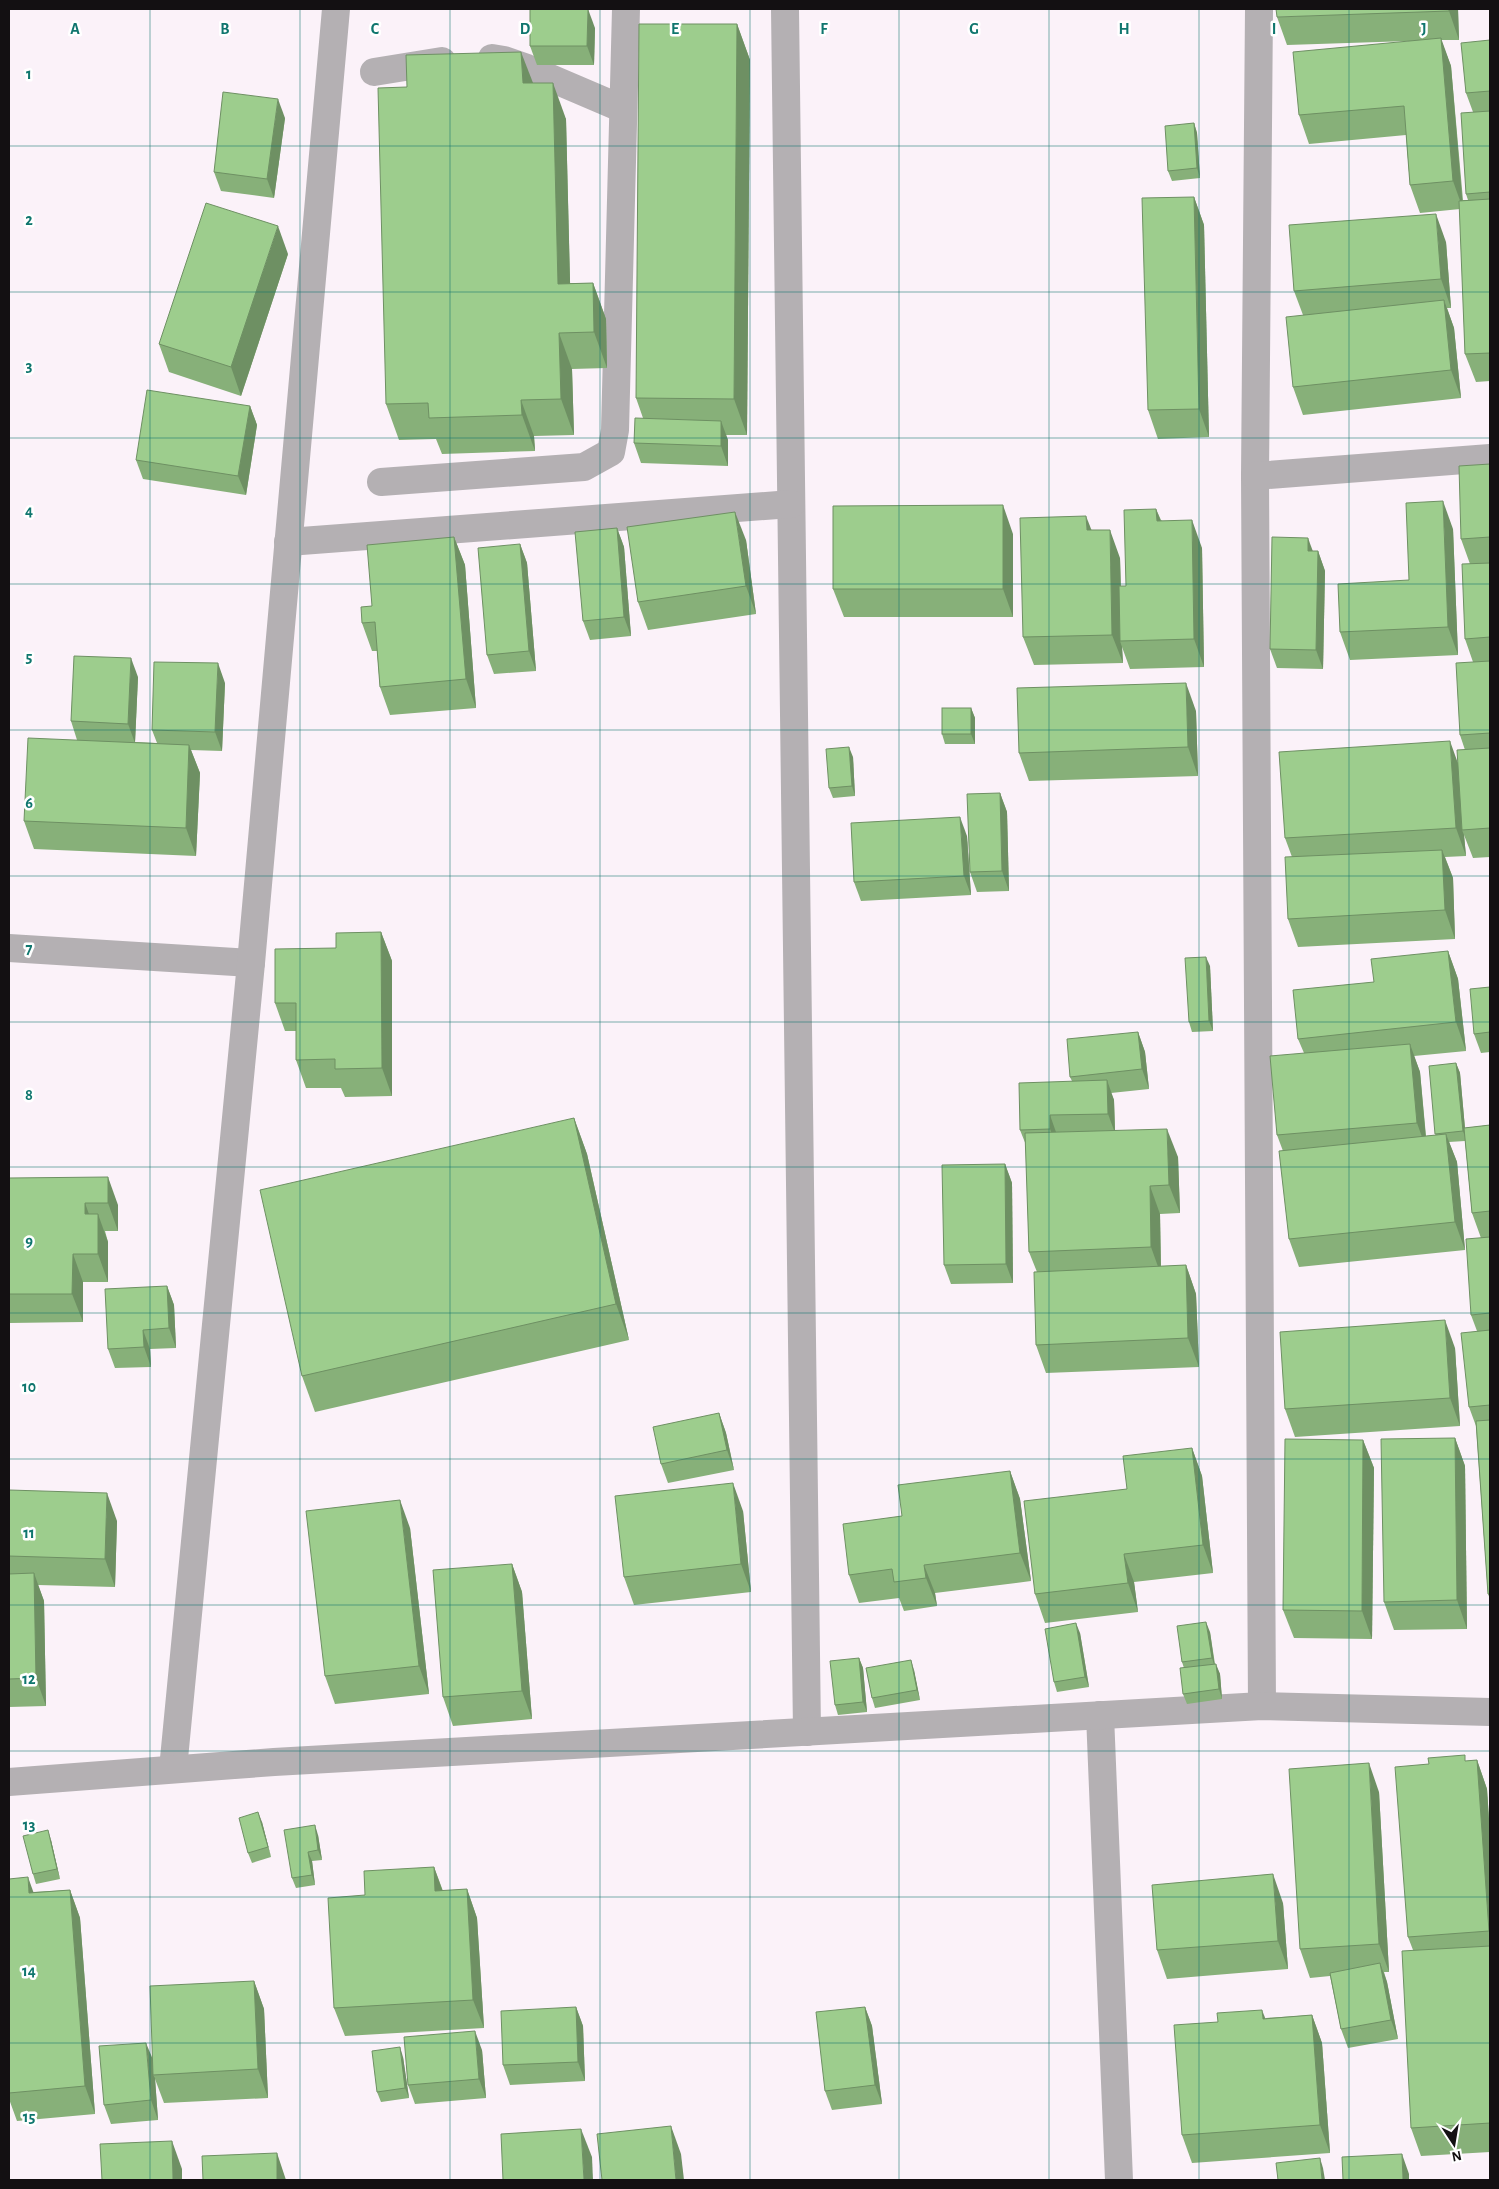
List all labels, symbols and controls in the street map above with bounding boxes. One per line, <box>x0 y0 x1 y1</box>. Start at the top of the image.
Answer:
text: A <box>70 21 80 37</box>
text: B <box>220 21 230 37</box>
text: C <box>371 21 380 37</box>
text: D <box>520 21 531 37</box>
text: E <box>671 21 679 37</box>
text: F <box>820 21 828 37</box>
text: G <box>969 21 979 37</box>
text: H <box>1118 21 1130 37</box>
text: I <box>1272 21 1276 37</box>
text: J <box>1421 21 1427 37</box>
text: 1 <box>26 66 32 82</box>
text: 2 <box>25 212 33 228</box>
text: 3 <box>26 358 33 374</box>
text: 4 <box>25 503 33 519</box>
text: 5 <box>26 649 33 665</box>
text: 6 <box>25 795 33 811</box>
text: 7 <box>26 941 33 957</box>
text: 8 <box>25 1087 33 1103</box>
text: 9 <box>25 1233 33 1249</box>
text: 10 <box>22 1379 36 1395</box>
text: 11 <box>23 1525 35 1541</box>
text: 12 <box>22 1671 36 1687</box>
text: 13 <box>23 1817 35 1833</box>
text: 14 <box>22 1963 36 1979</box>
text: 15 <box>23 2109 35 2125</box>
north arrow <box>1429 2119 1479 2169</box>
text: N <box>1450 2148 1463 2164</box>

